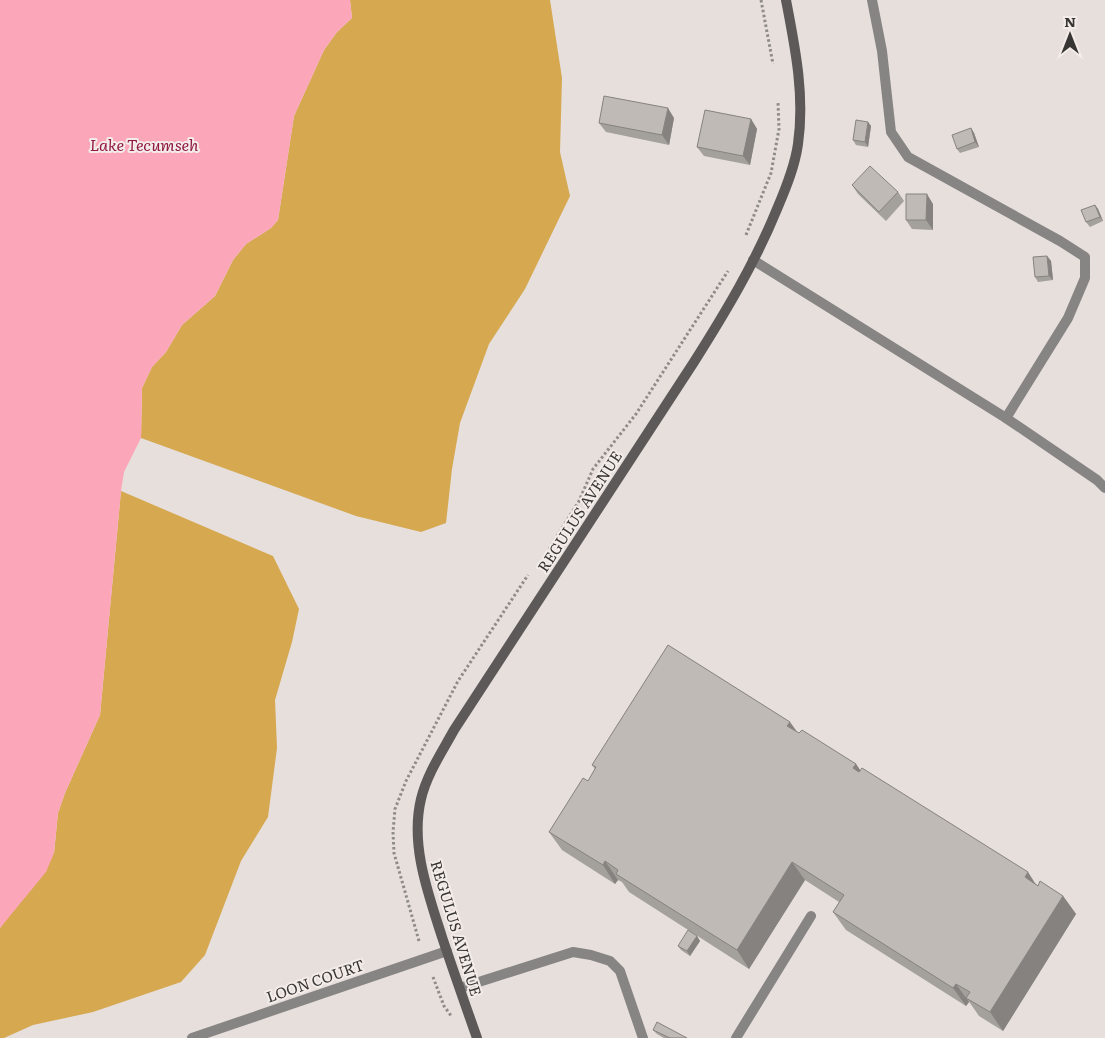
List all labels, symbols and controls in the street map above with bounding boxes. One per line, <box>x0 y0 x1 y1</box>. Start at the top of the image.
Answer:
north arrow <box>1045 10 1095 60</box>
text: N <box>1064 11 1076 31</box>
water label: Lake Tecumseh <box>90 132 199 156</box>
street label: REGULUS AVENUE <box>531 446 627 576</box>
street label: REGULUS AVENUE <box>425 857 489 999</box>
street label: LOON COURT <box>263 952 367 1008</box>

